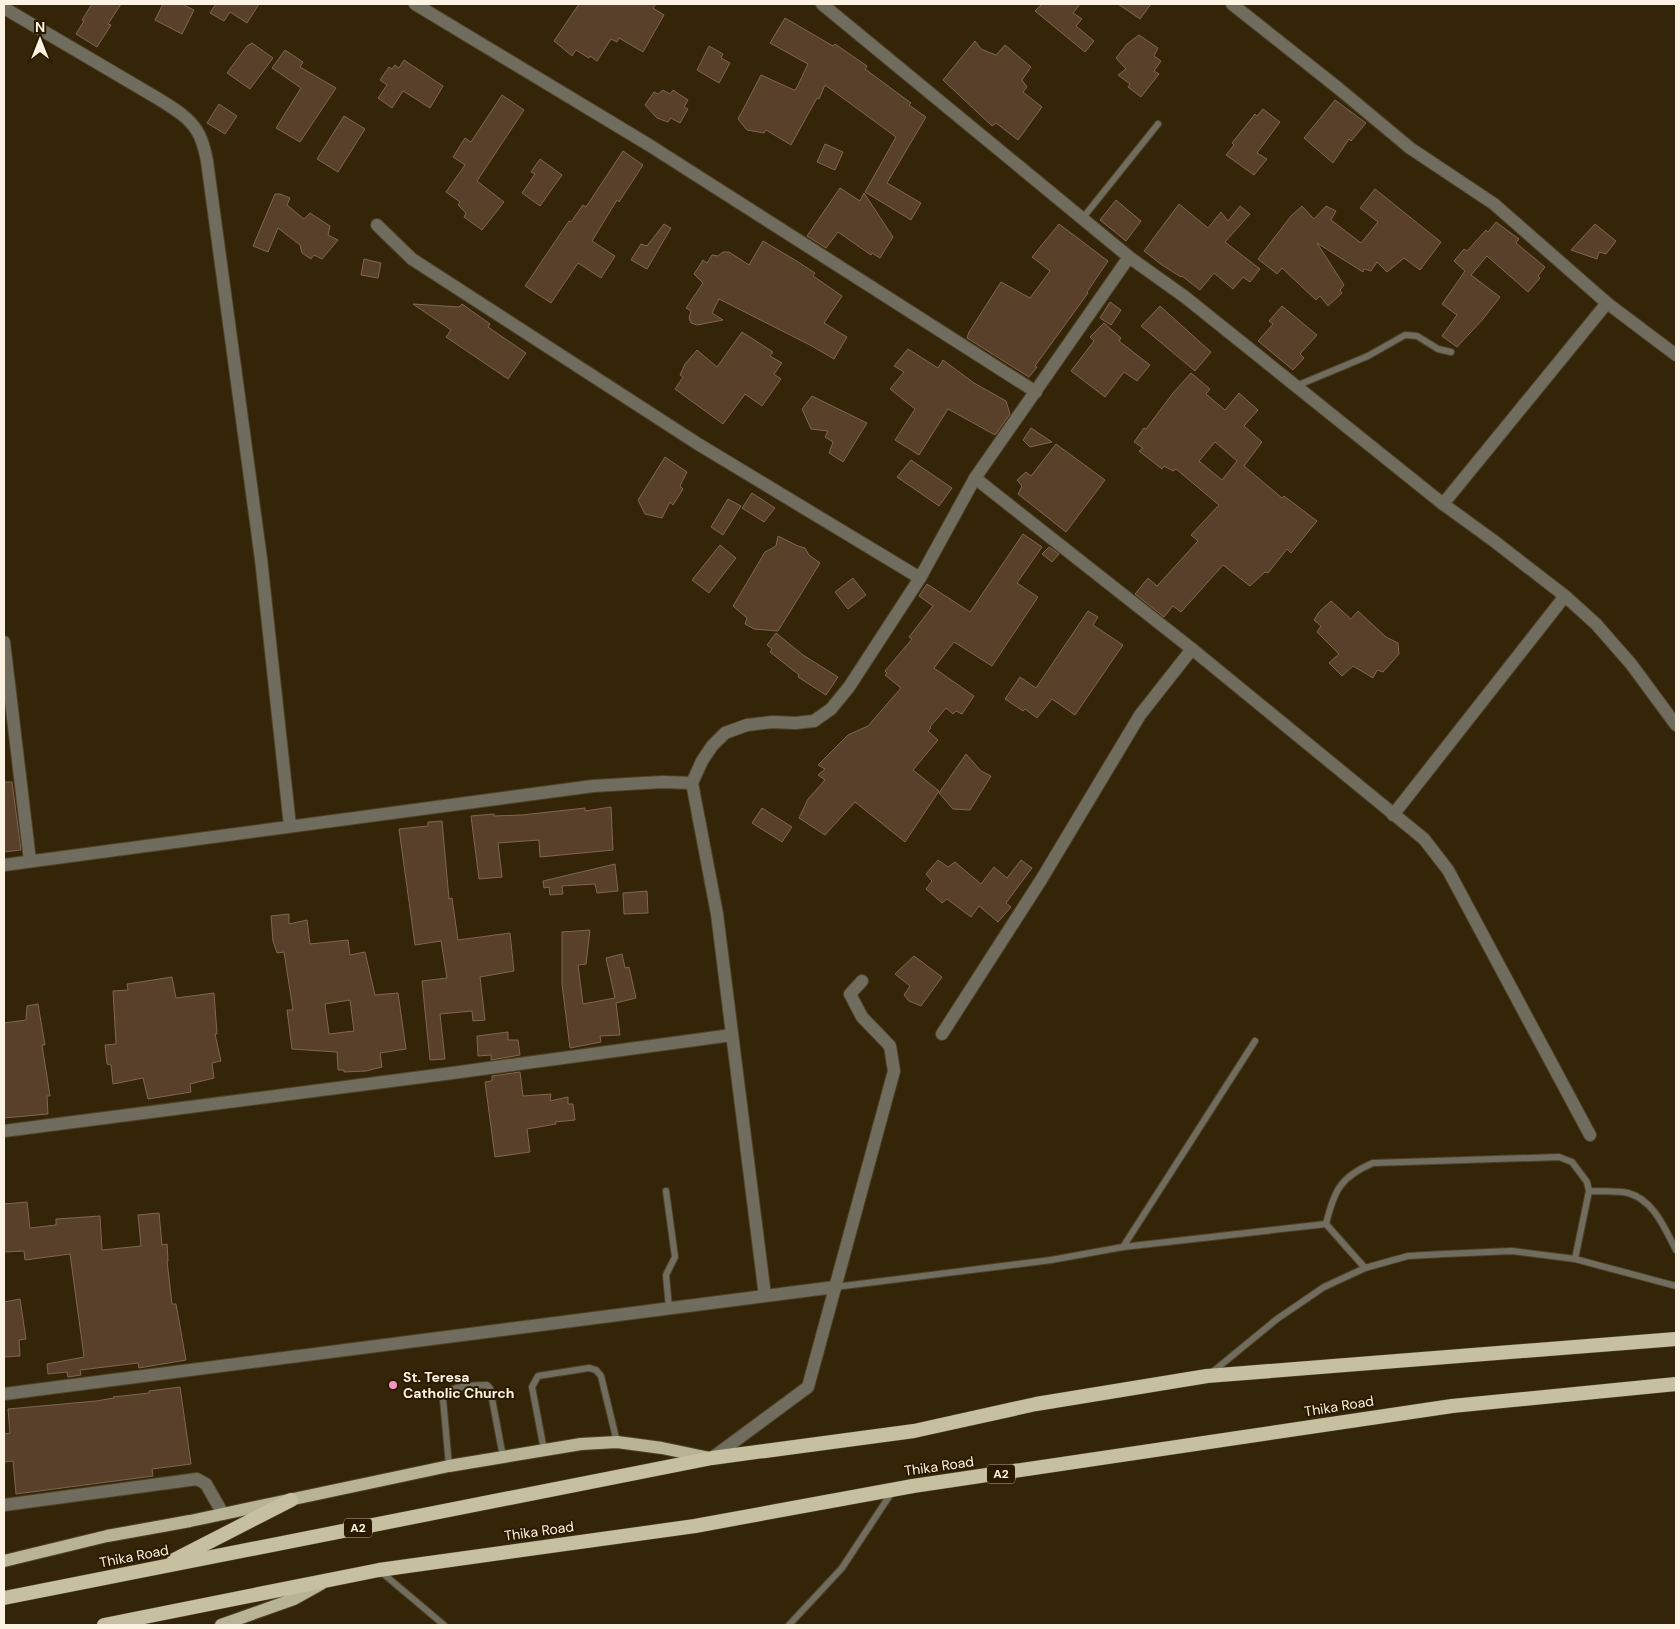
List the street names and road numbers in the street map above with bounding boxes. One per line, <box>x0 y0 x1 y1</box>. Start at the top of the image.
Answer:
street label: Thika Road <box>1303 1392 1375 1420</box>
street label: Thika Road <box>903 1452 975 1480</box>
road number: A2 <box>987 1465 1015 1484</box>
street label: Thika Road <box>503 1517 575 1545</box>
road number: A2 <box>344 1519 372 1538</box>
street label: Thika Road <box>98 1540 170 1572</box>

